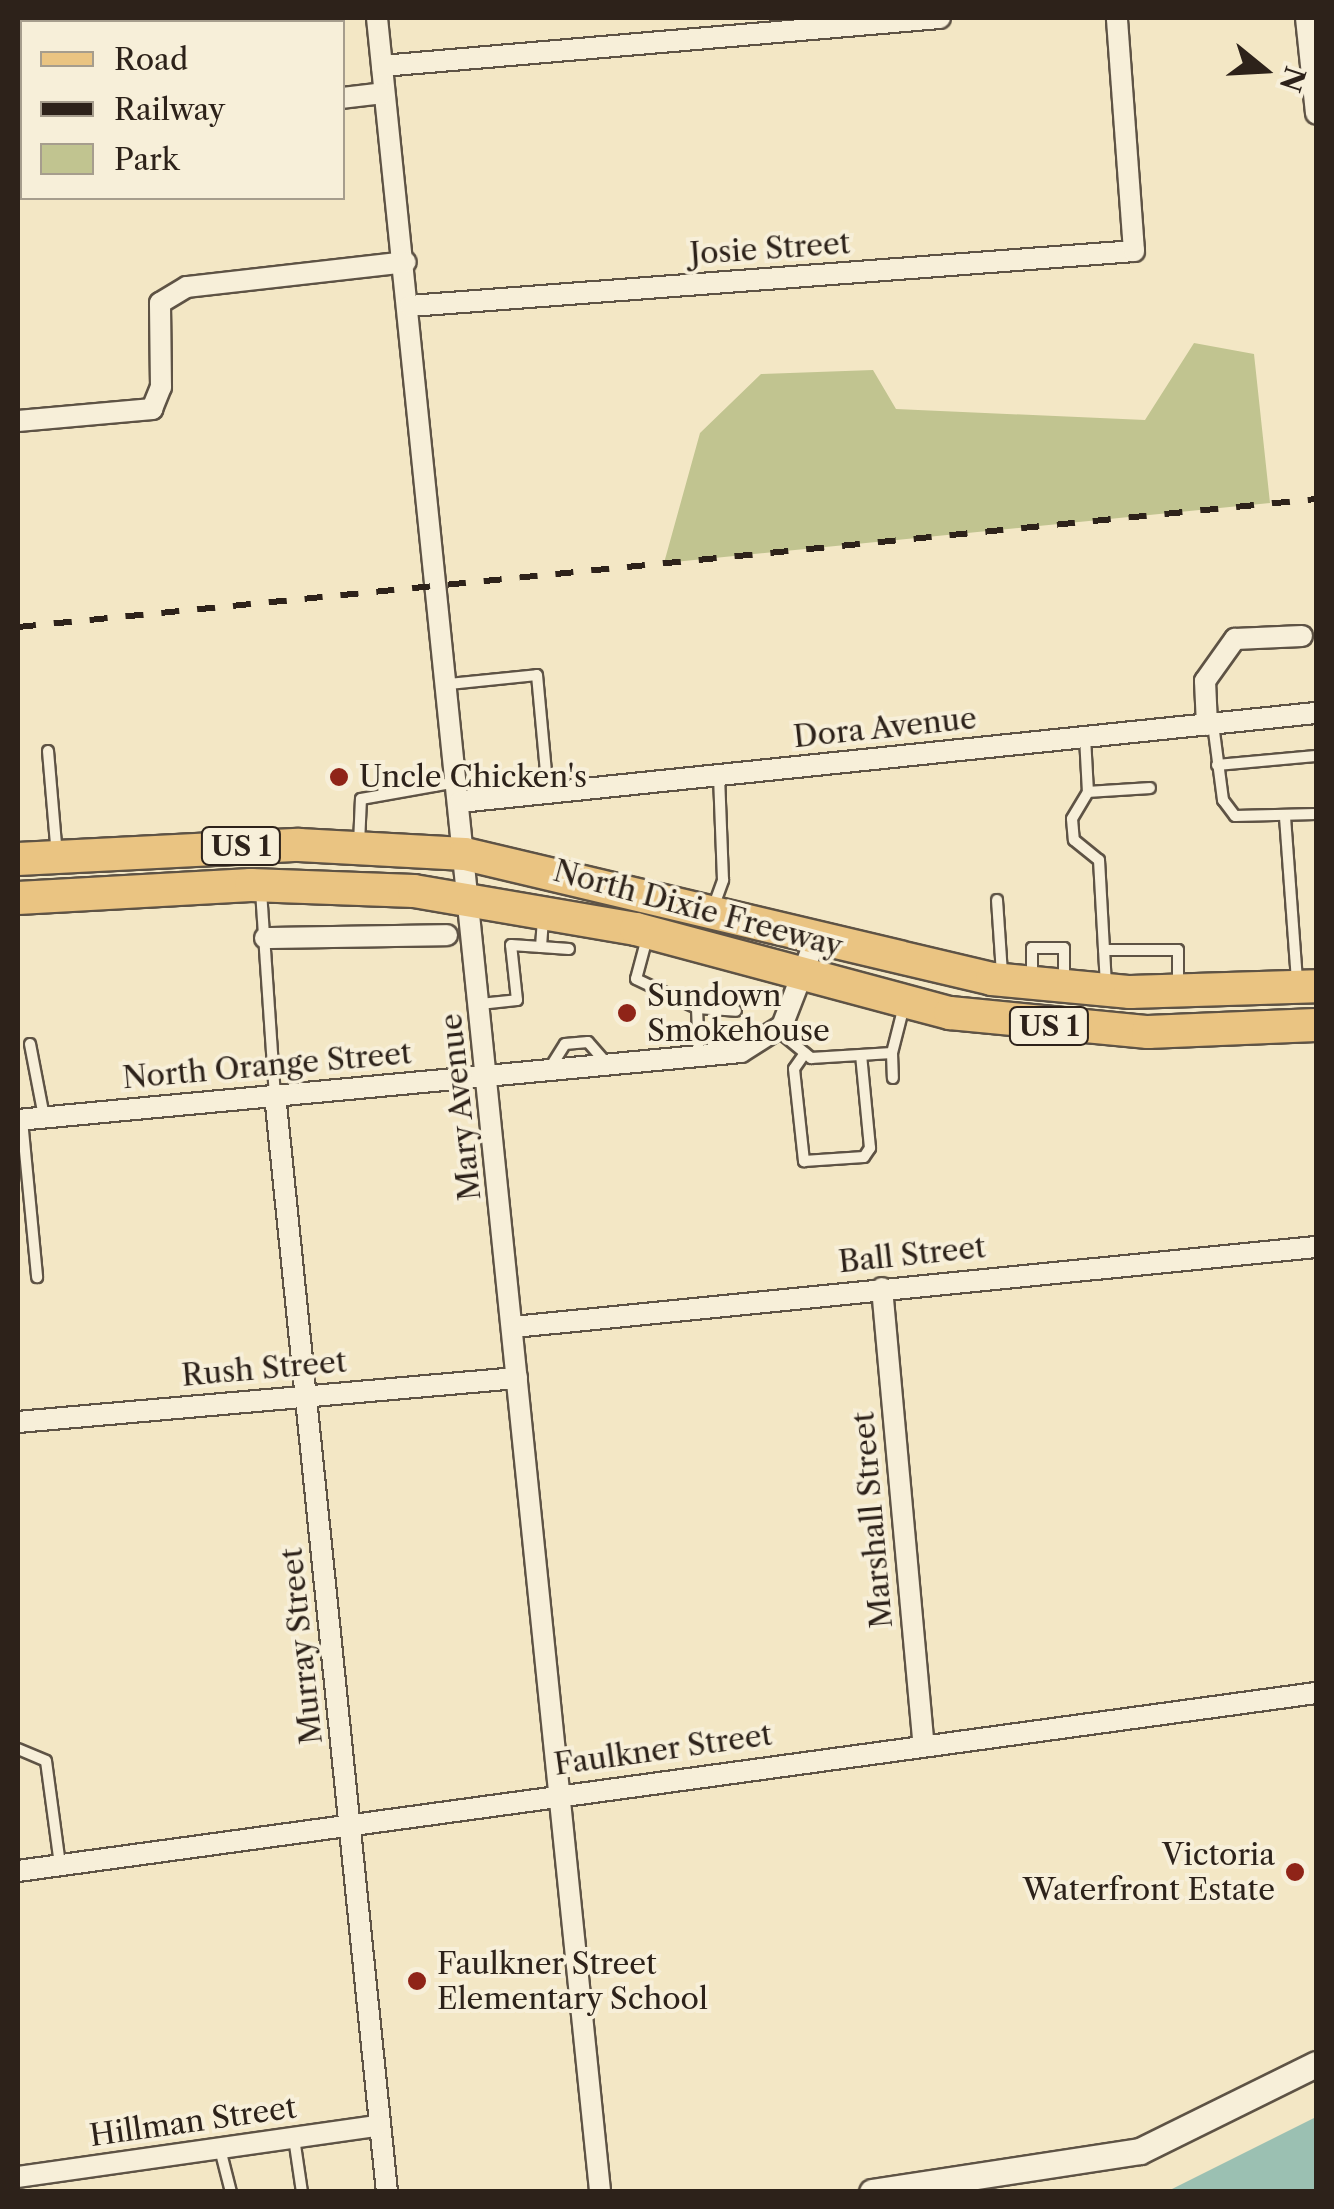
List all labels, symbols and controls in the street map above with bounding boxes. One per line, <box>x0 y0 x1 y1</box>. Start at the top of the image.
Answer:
legend <box>20 20 345 200</box>
north arrow <box>1214 20 1314 120</box>
text: Road <box>114 41 188 78</box>
text: N <box>1273 62 1312 96</box>
text: Railway <box>114 91 225 128</box>
text: Park <box>114 141 179 178</box>
street label: Josie Street <box>689 225 851 273</box>
street label: Dora Avenue <box>791 700 979 756</box>
place label: Uncle Chicken's <box>359 759 587 795</box>
marker: Uncle Chicken's <box>328 766 350 788</box>
road number: US 1 <box>198 823 284 869</box>
street label: North Dixie Freeway <box>550 853 846 965</box>
place label: Sundown Smokehouse <box>647 978 830 1048</box>
marker: Sundown Smokehouse <box>616 1002 638 1024</box>
road number: US 1 <box>1006 1003 1092 1049</box>
street label: Mary Avenue <box>433 1011 489 1203</box>
street label: North Orange Street <box>121 1035 413 1097</box>
street label: Ball Street <box>837 1229 987 1281</box>
street label: Rush Street <box>180 1344 348 1394</box>
street label: Marshall Street <box>846 1410 900 1630</box>
street label: Murray Street <box>274 1546 330 1746</box>
street label: Faulkner Street <box>551 1717 775 1783</box>
place label: Victoria Waterfront Estate <box>1023 1837 1275 1908</box>
marker: Victoria Waterfront Estate <box>1284 1861 1306 1883</box>
place label: Faulkner Street Elementary School <box>437 1946 709 2016</box>
marker: Faulkner Street Elementary School <box>406 1970 428 1992</box>
street label: Hillman Street <box>87 2090 299 2154</box>

